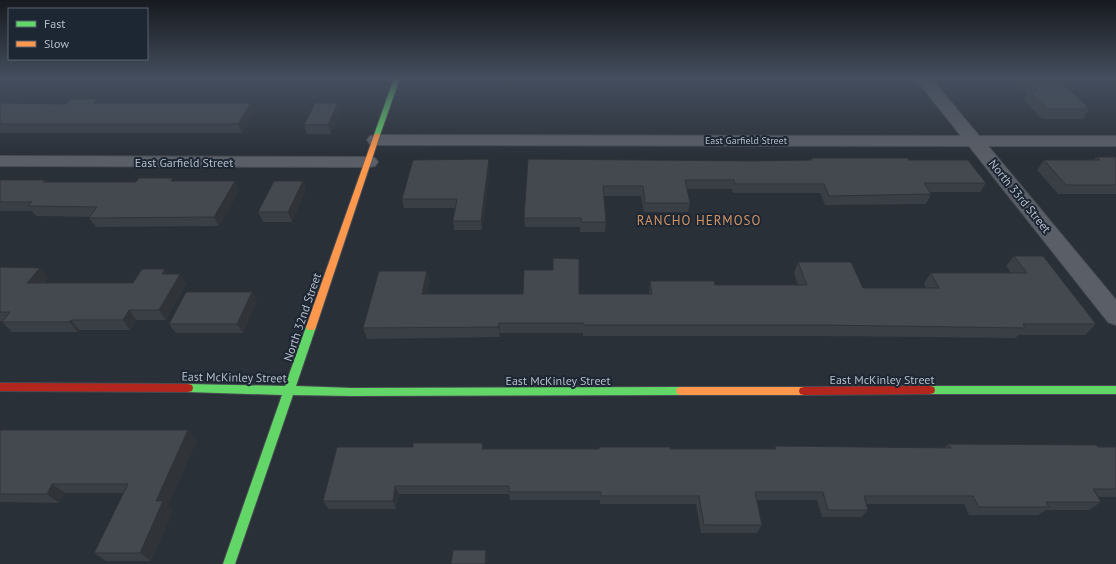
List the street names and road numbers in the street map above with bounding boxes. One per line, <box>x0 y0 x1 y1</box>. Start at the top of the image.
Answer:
street label: East Garfield Street <box>705 134 788 147</box>
street label: East Garfield Street <box>135 155 233 170</box>
street label: North 33rd Street <box>986 156 1054 236</box>
street label: North 32nd Street <box>280 271 324 363</box>
street label: East McKinley Street <box>181 369 287 385</box>
street label: East McKinley Street <box>829 372 935 387</box>
street label: East McKinley Street <box>505 373 611 388</box>

